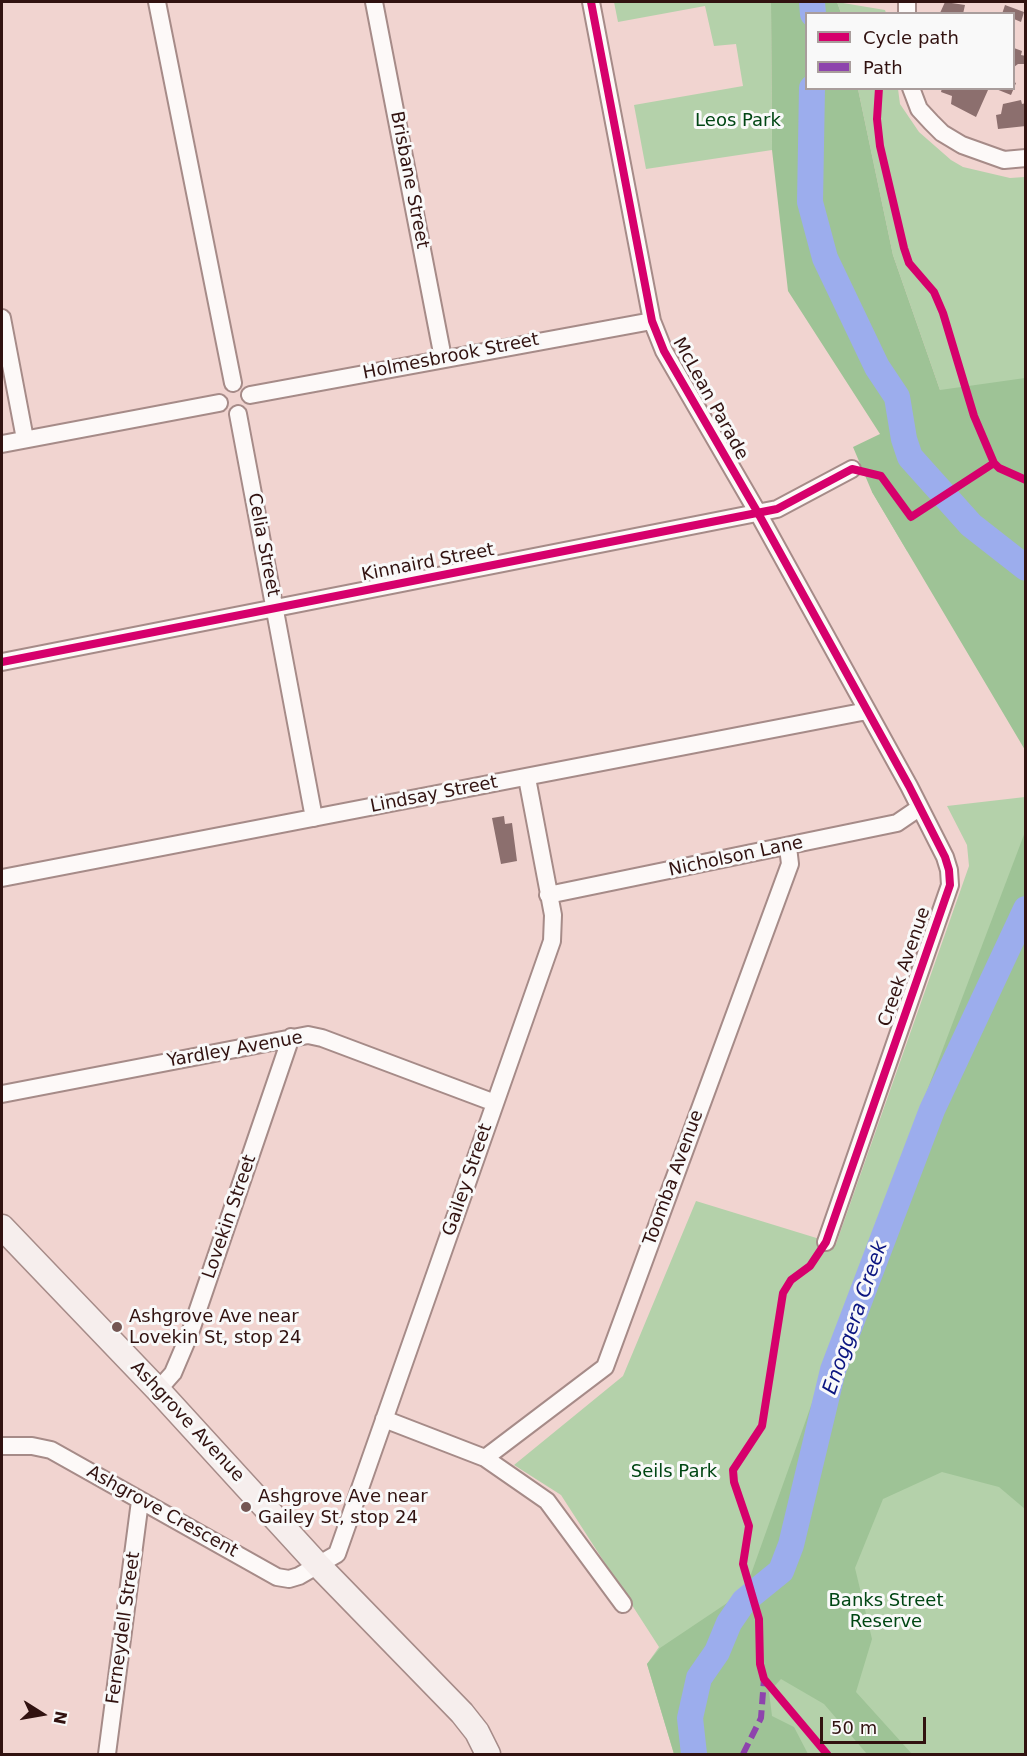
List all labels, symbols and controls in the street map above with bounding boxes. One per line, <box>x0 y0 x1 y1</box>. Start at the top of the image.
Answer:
legend <box>805 12 1015 90</box>
text: Cycle path <box>863 27 959 48</box>
text: Path <box>863 57 903 78</box>
street label: Brisbane Street <box>385 109 433 251</box>
park label: Leos Park <box>695 110 781 132</box>
street label: Holmesbrook Street <box>361 329 541 385</box>
street label: McLean Parade <box>667 334 753 464</box>
street label: Celia Street <box>242 491 284 599</box>
street label: Kinnaird Street <box>360 540 496 586</box>
street label: Lindsay Street <box>368 772 500 818</box>
street label: Nicholson Lane <box>667 832 805 882</box>
street label: Creek Avenue <box>874 905 936 1029</box>
street label: Yardley Avenue <box>165 1027 305 1073</box>
street label: Toomba Avenue <box>639 1107 709 1249</box>
street label: Gailey Street <box>439 1121 497 1239</box>
street label: Lovekin Street <box>199 1152 261 1282</box>
water label: Enoggera Creek <box>819 1238 893 1398</box>
place label: Ashgrove Ave near Lovekin St, stop 24 <box>129 1306 301 1348</box>
marker: Ashgrove Ave near Lovekin St, stop 24 <box>110 1320 124 1334</box>
street label: Ashgrove Avenue <box>126 1357 248 1487</box>
street label: Ashgrove Crescent <box>83 1461 241 1563</box>
park label: Seils Park <box>631 1461 717 1483</box>
place label: Ashgrove Ave near Gailey St, stop 24 <box>258 1486 428 1528</box>
marker: Ashgrove Ave near Gailey St, stop 24 <box>239 1500 253 1514</box>
street label: Ferneydell Street <box>103 1550 145 1706</box>
park label: Banks Street Reserve <box>828 1590 944 1632</box>
north arrow <box>12 1684 72 1744</box>
scale bar <box>823 1705 930 1743</box>
text: N <box>50 1709 71 1726</box>
text: 50 m <box>831 1717 877 1738</box>

